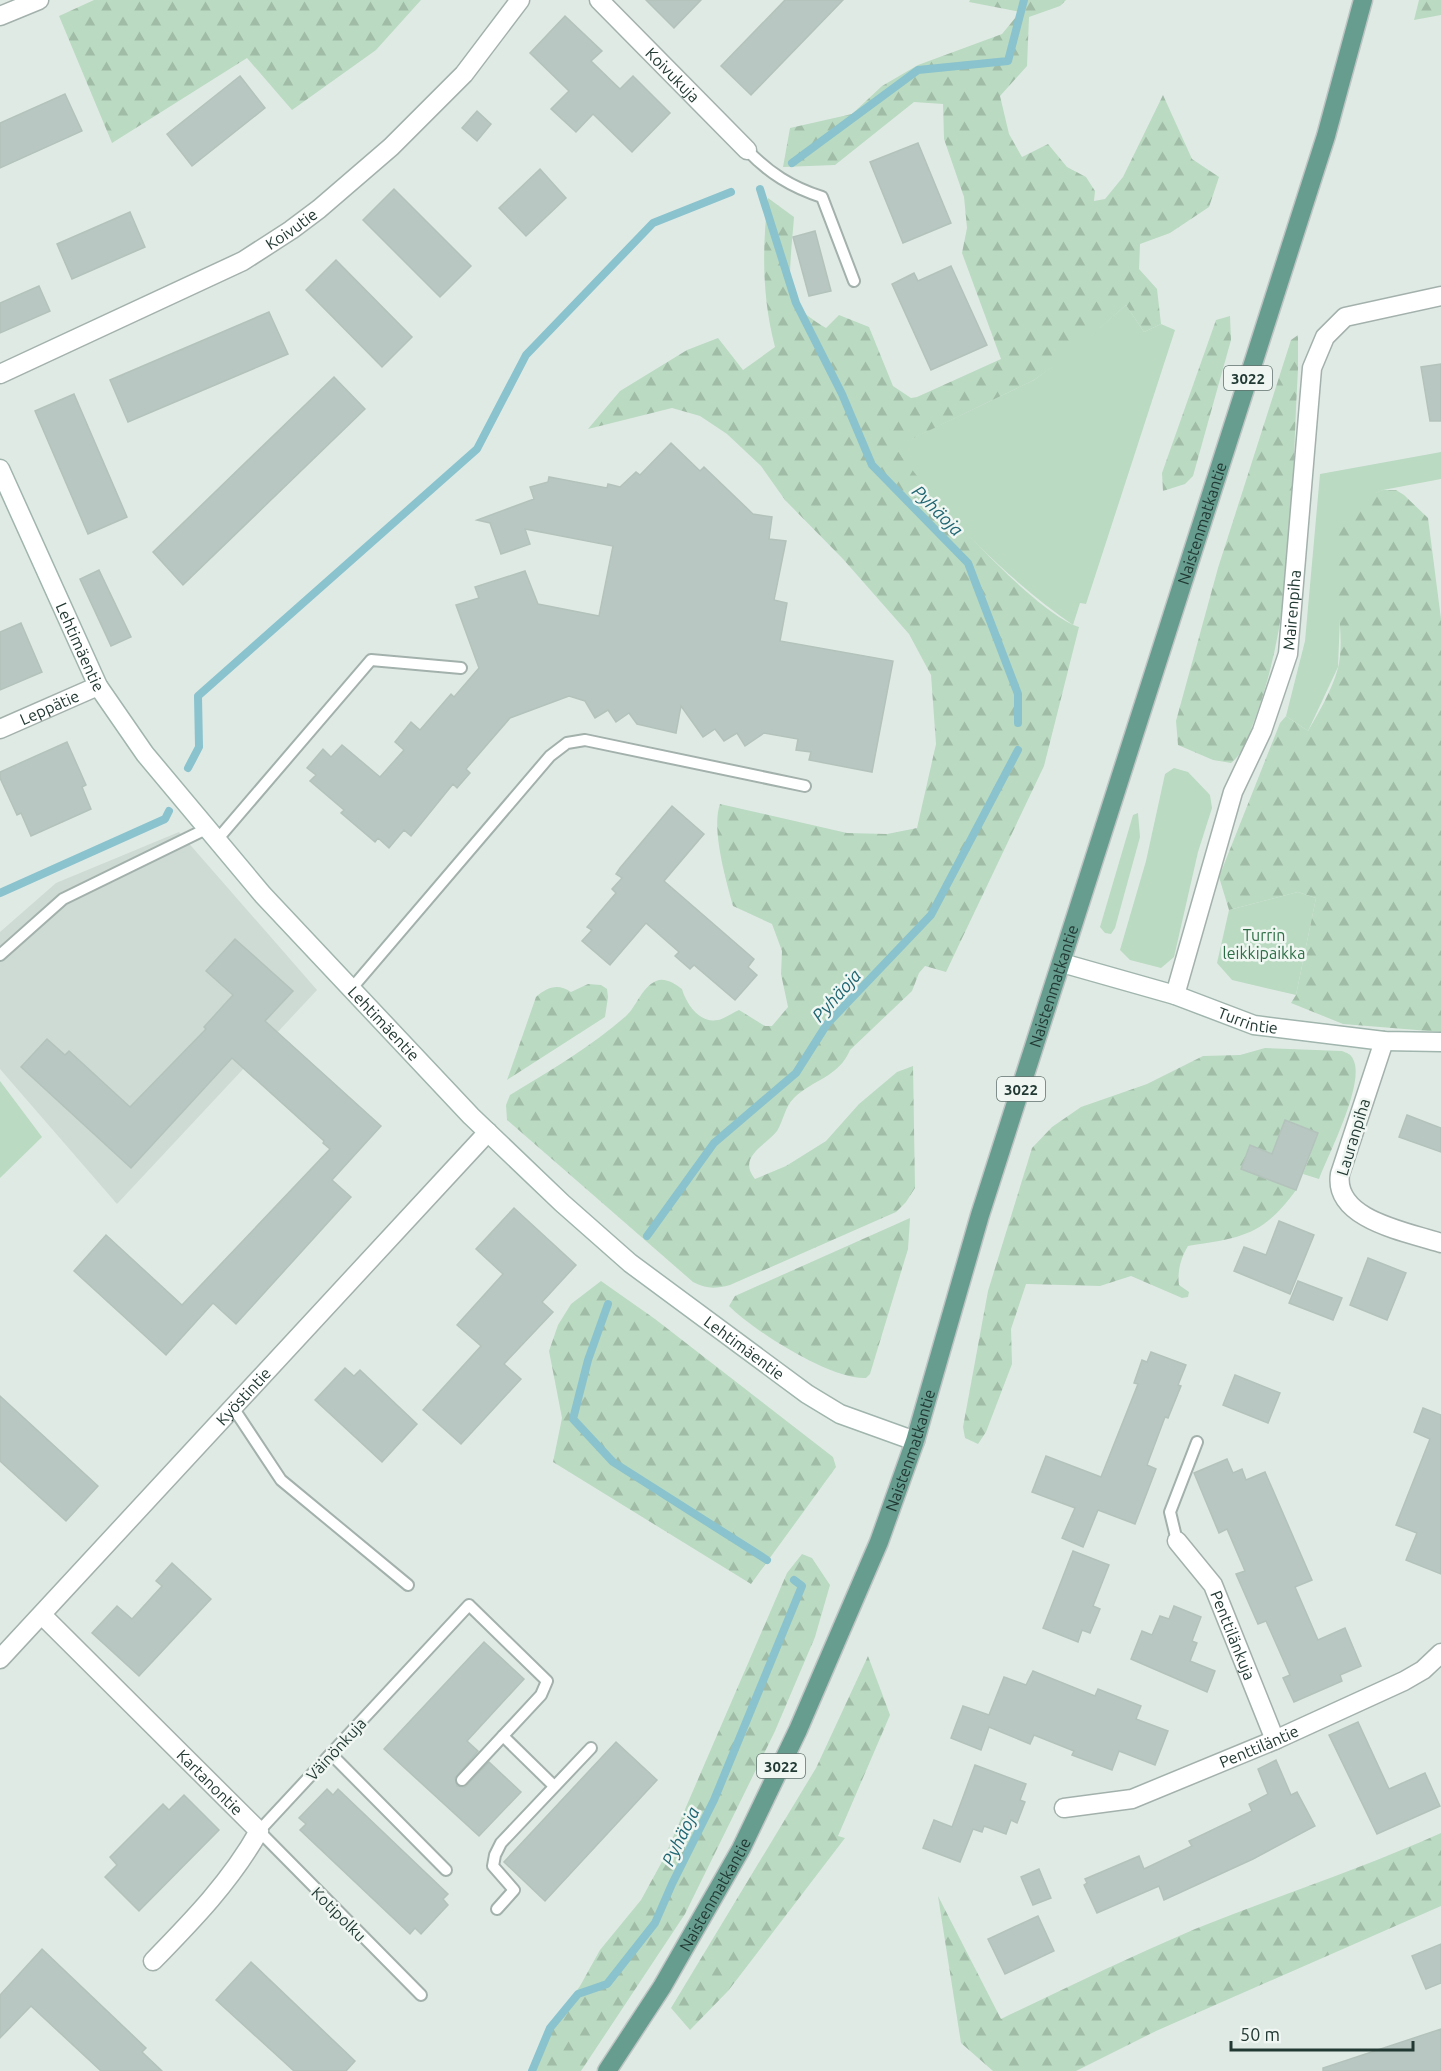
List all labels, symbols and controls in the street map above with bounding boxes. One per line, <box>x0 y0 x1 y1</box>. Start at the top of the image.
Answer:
street label: Koivukuja <box>642 44 703 106</box>
street label: Koivutie <box>262 205 321 253</box>
road number: 3022 <box>1224 366 1272 390</box>
street label: Naistenmatkantie <box>1174 460 1230 587</box>
water label: Pyhäoja <box>909 481 968 540</box>
street label: Mairenpiha <box>1279 569 1304 651</box>
street label: Lehtimäentie <box>52 600 108 695</box>
street label: Leppätie <box>17 686 82 728</box>
street label: Naistenmatkantie <box>1025 922 1082 1049</box>
park label: Turrin leikkipaikka <box>1223 926 1305 962</box>
water label: Pyhäoja <box>807 965 865 1025</box>
street label: Lehtimäentie <box>345 983 423 1064</box>
street label: Turrintie <box>1215 1003 1279 1037</box>
road number: 3022 <box>997 1077 1045 1101</box>
street label: Lauranpiha <box>1333 1096 1373 1178</box>
street label: Lehtimäentie <box>701 1312 788 1383</box>
street label: Kyöstintie <box>212 1364 274 1429</box>
street label: Naistenmatkantie <box>882 1387 938 1514</box>
street label: Penttilänkuja <box>1207 1588 1259 1683</box>
street label: Väinönkuja <box>302 1714 370 1784</box>
street label: Penttiläntie <box>1217 1721 1301 1771</box>
street label: Kartanontie <box>173 1746 247 1819</box>
road number: 3022 <box>757 1754 805 1778</box>
water label: Pyhäoja <box>657 1803 703 1869</box>
street label: Naistenmatkantie <box>675 1835 754 1954</box>
street label: Kotipolku <box>308 1883 370 1945</box>
scale bar <box>1231 2014 1412 2052</box>
text: 50 m <box>1240 2024 1280 2044</box>

